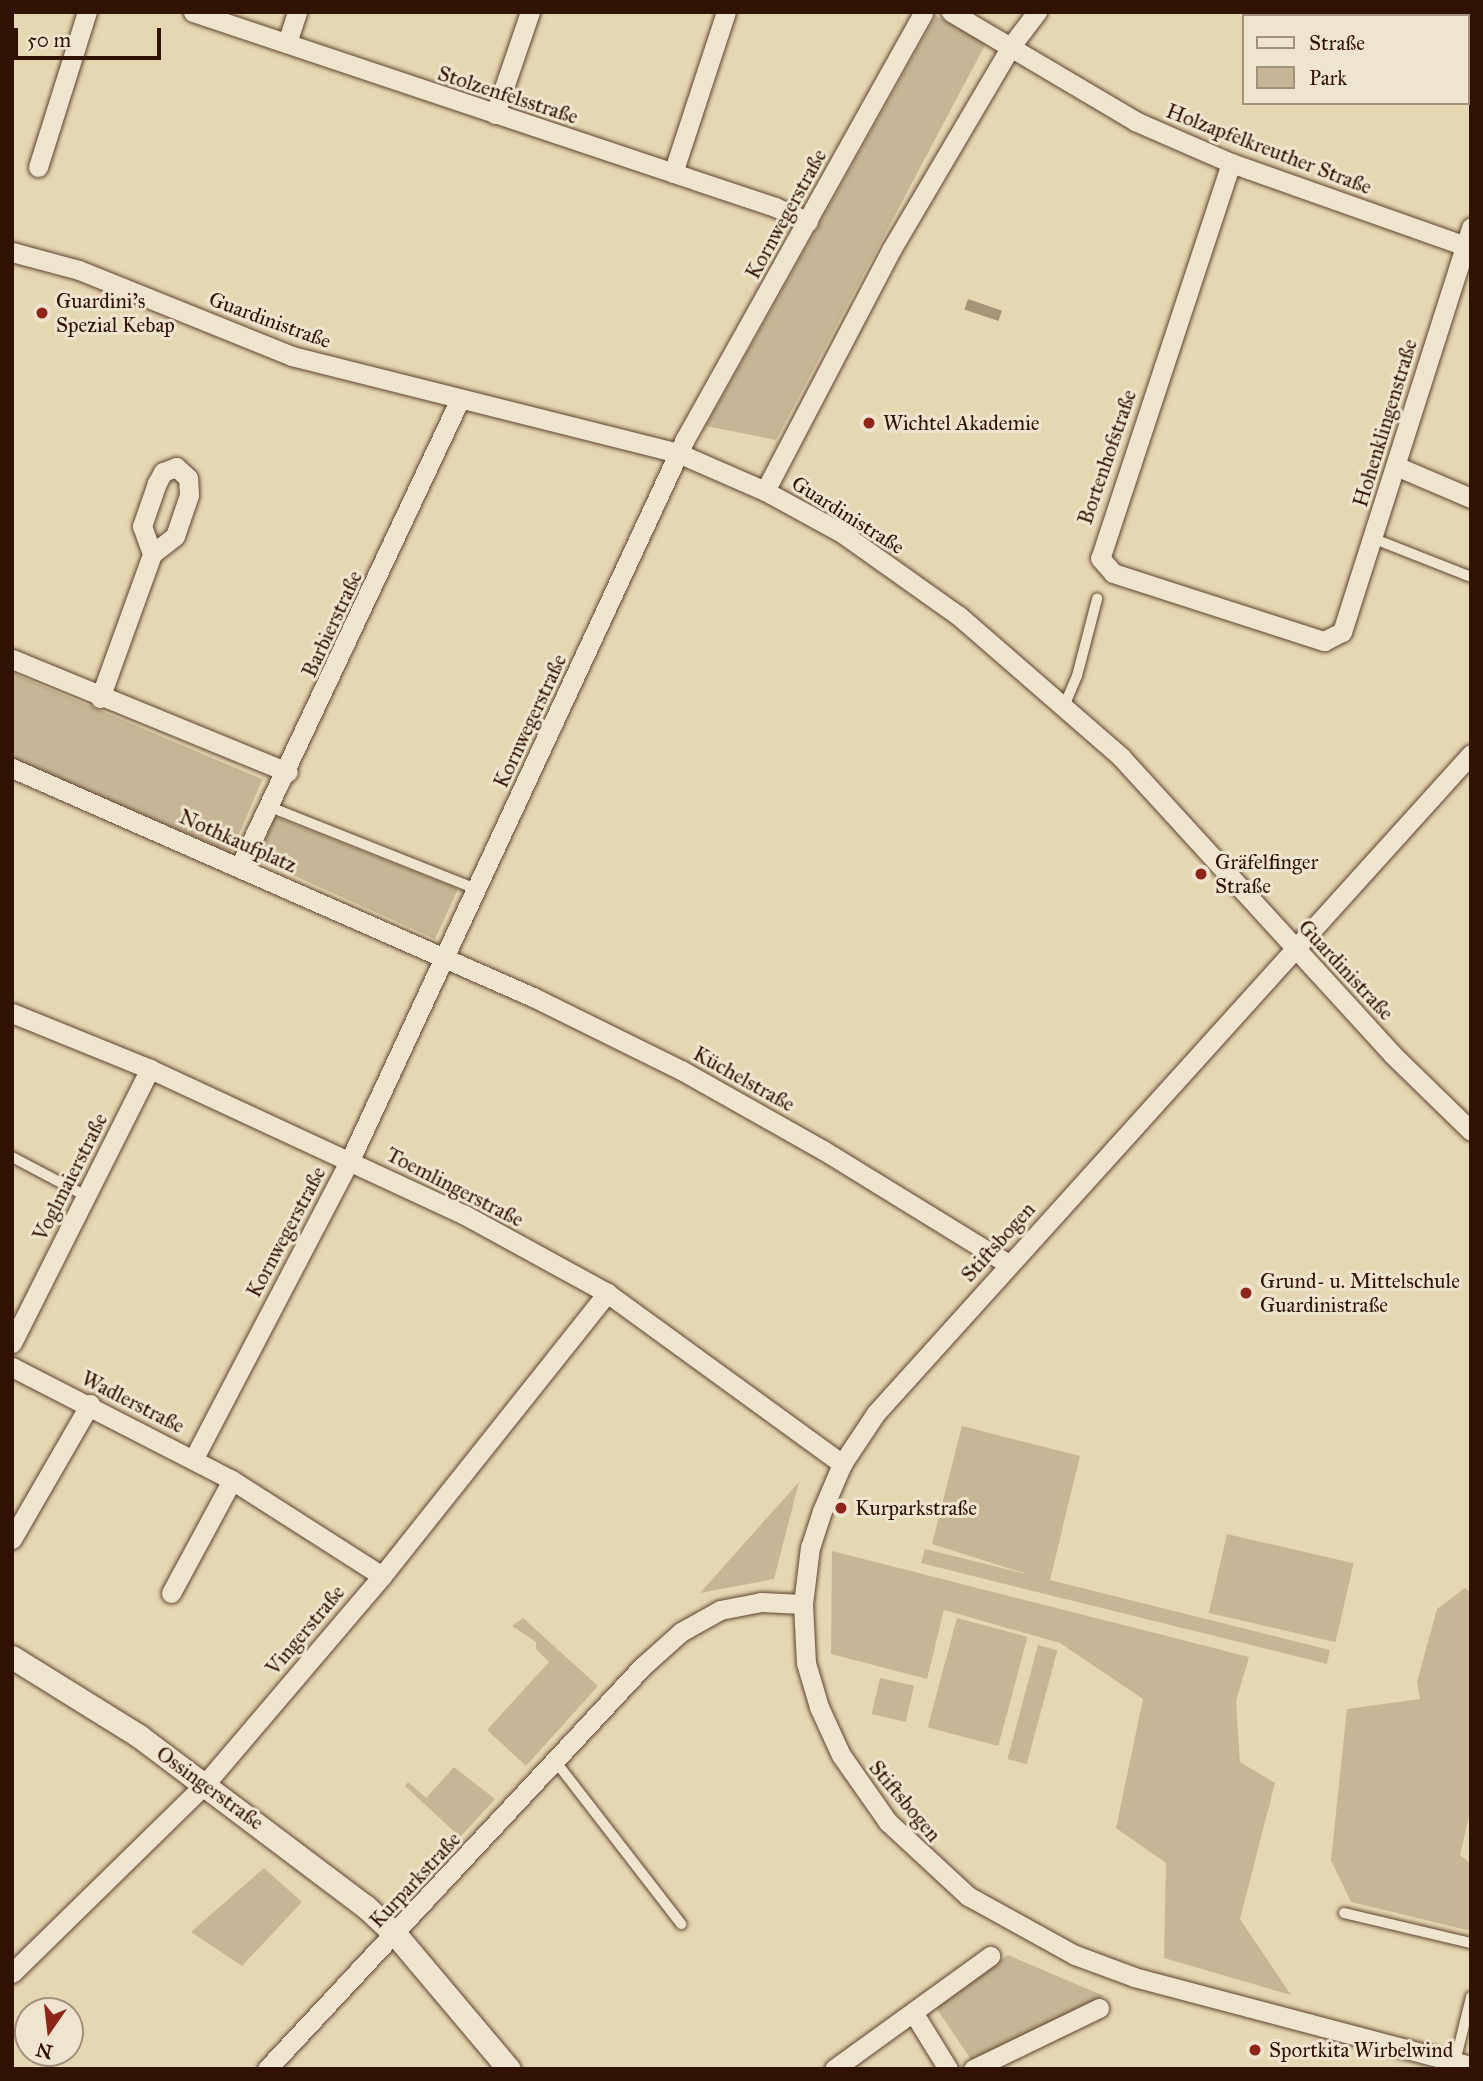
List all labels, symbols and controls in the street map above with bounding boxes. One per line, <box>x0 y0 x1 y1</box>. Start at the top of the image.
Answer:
scale bar <box>18 14 164 58</box>
legend <box>1242 14 1469 105</box>
text: 50 m <box>27 27 71 53</box>
text: Straße <box>1309 30 1365 56</box>
street label: Stolzenfelsstraße <box>435 60 581 130</box>
text: Park <box>1309 65 1347 91</box>
street label: Holzapfelkreuther Straße <box>1163 98 1375 200</box>
street label: Kornwegerstraße <box>740 145 832 283</box>
street label: Guardinistraße <box>206 286 334 354</box>
place label: Guardini's Spezial Kebap <box>56 288 175 338</box>
marker: Guardini's Spezial Kebap <box>34 305 50 321</box>
street label: Hohenklingenstraße <box>1347 336 1423 510</box>
street label: Bortenhofstraße <box>1072 386 1142 528</box>
place label: Wichtel Akademie <box>883 410 1040 436</box>
marker: Wichtel Akademie <box>861 415 877 431</box>
street label: Guardinistraße <box>787 470 909 560</box>
street label: Barbierstraße <box>296 567 368 681</box>
street label: Kornwegerstraße <box>488 650 572 792</box>
street label: Nothkaufplatz <box>175 804 301 878</box>
place label: Gräfelfinger Straße <box>1215 849 1318 899</box>
marker: Gräfelfinger Straße <box>1193 866 1209 882</box>
street label: Guardinistraße <box>1293 915 1399 1025</box>
street label: Küchelstraße <box>689 1041 799 1117</box>
street label: Voglmaierstraße <box>27 1109 113 1245</box>
street label: Toemlingerstraße <box>382 1142 528 1232</box>
street label: Kornwegerstraße <box>241 1162 331 1302</box>
street label: Stiftsbogen <box>956 1197 1040 1287</box>
place label: Grund- u. Mittelschule Guardinistraße <box>1260 1268 1460 1318</box>
marker: Grund- u. Mittelschule Guardinistraße <box>1238 1285 1254 1301</box>
street label: Wadlerstraße <box>77 1365 189 1439</box>
place label: Kurparkstraße <box>855 1495 977 1521</box>
marker: Kurparkstraße <box>833 1500 849 1516</box>
street label: Vingerstraße <box>260 1580 350 1680</box>
street label: Ossingerstraße <box>151 1741 269 1835</box>
street label: Stiftsbogen <box>864 1755 946 1847</box>
street label: Kurparkstraße <box>364 1827 466 1933</box>
north arrow <box>14 1997 84 2067</box>
place label: Sportkita Wirbelwind <box>1269 2037 1453 2063</box>
text: N <box>34 2038 55 2064</box>
marker: Sportkita Wirbelwind <box>1247 2042 1263 2058</box>

